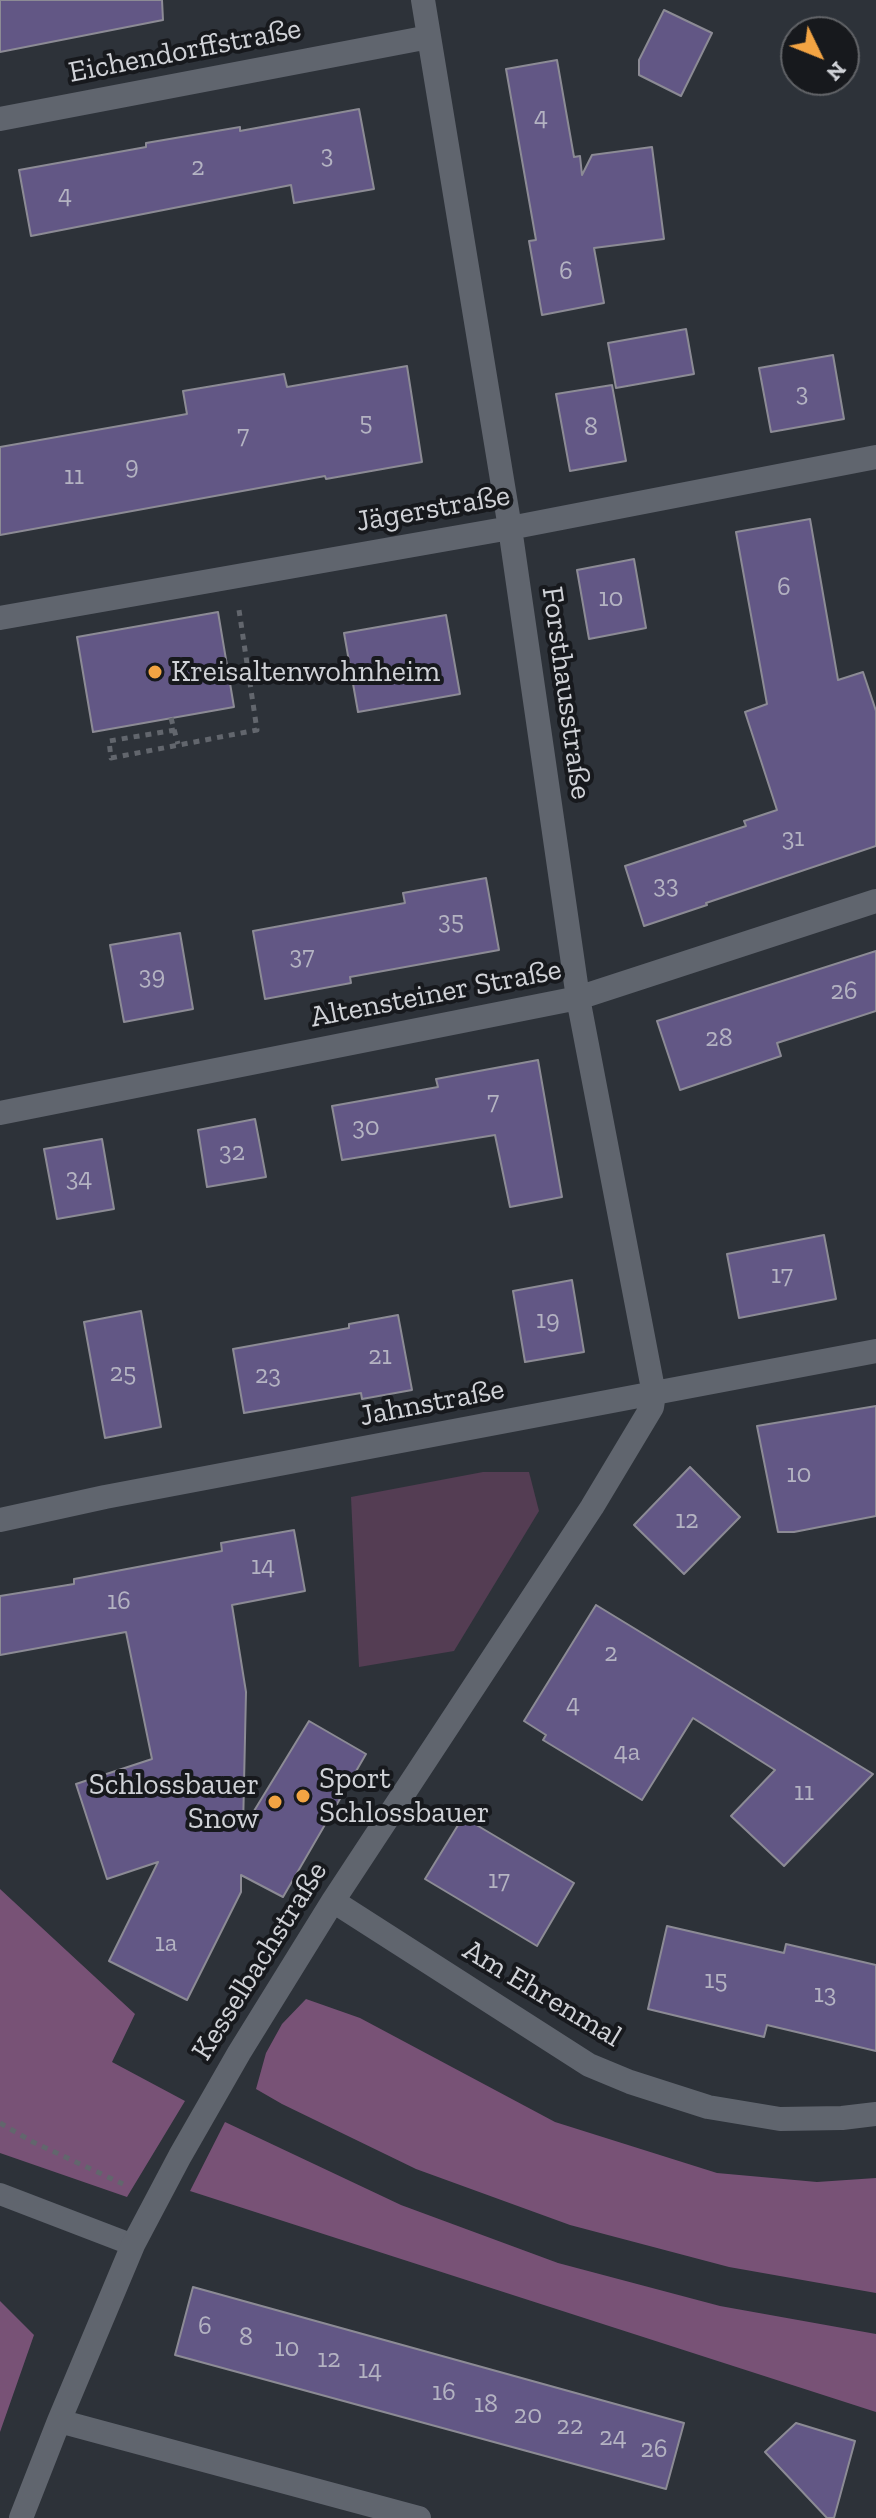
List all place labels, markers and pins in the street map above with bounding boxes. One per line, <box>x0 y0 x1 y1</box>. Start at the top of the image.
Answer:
place label: Kreisaltenwohnheim <box>171 654 440 690</box>
marker: Kreisaltenwohnheim <box>146 663 164 681</box>
place label: Sport Schlossbauer <box>319 1761 489 1832</box>
place label: Schlossbauer Snow <box>89 1767 259 1838</box>
marker: Sport Schlossbauer <box>294 1787 312 1805</box>
marker: Schlossbauer Snow <box>266 1793 284 1811</box>

